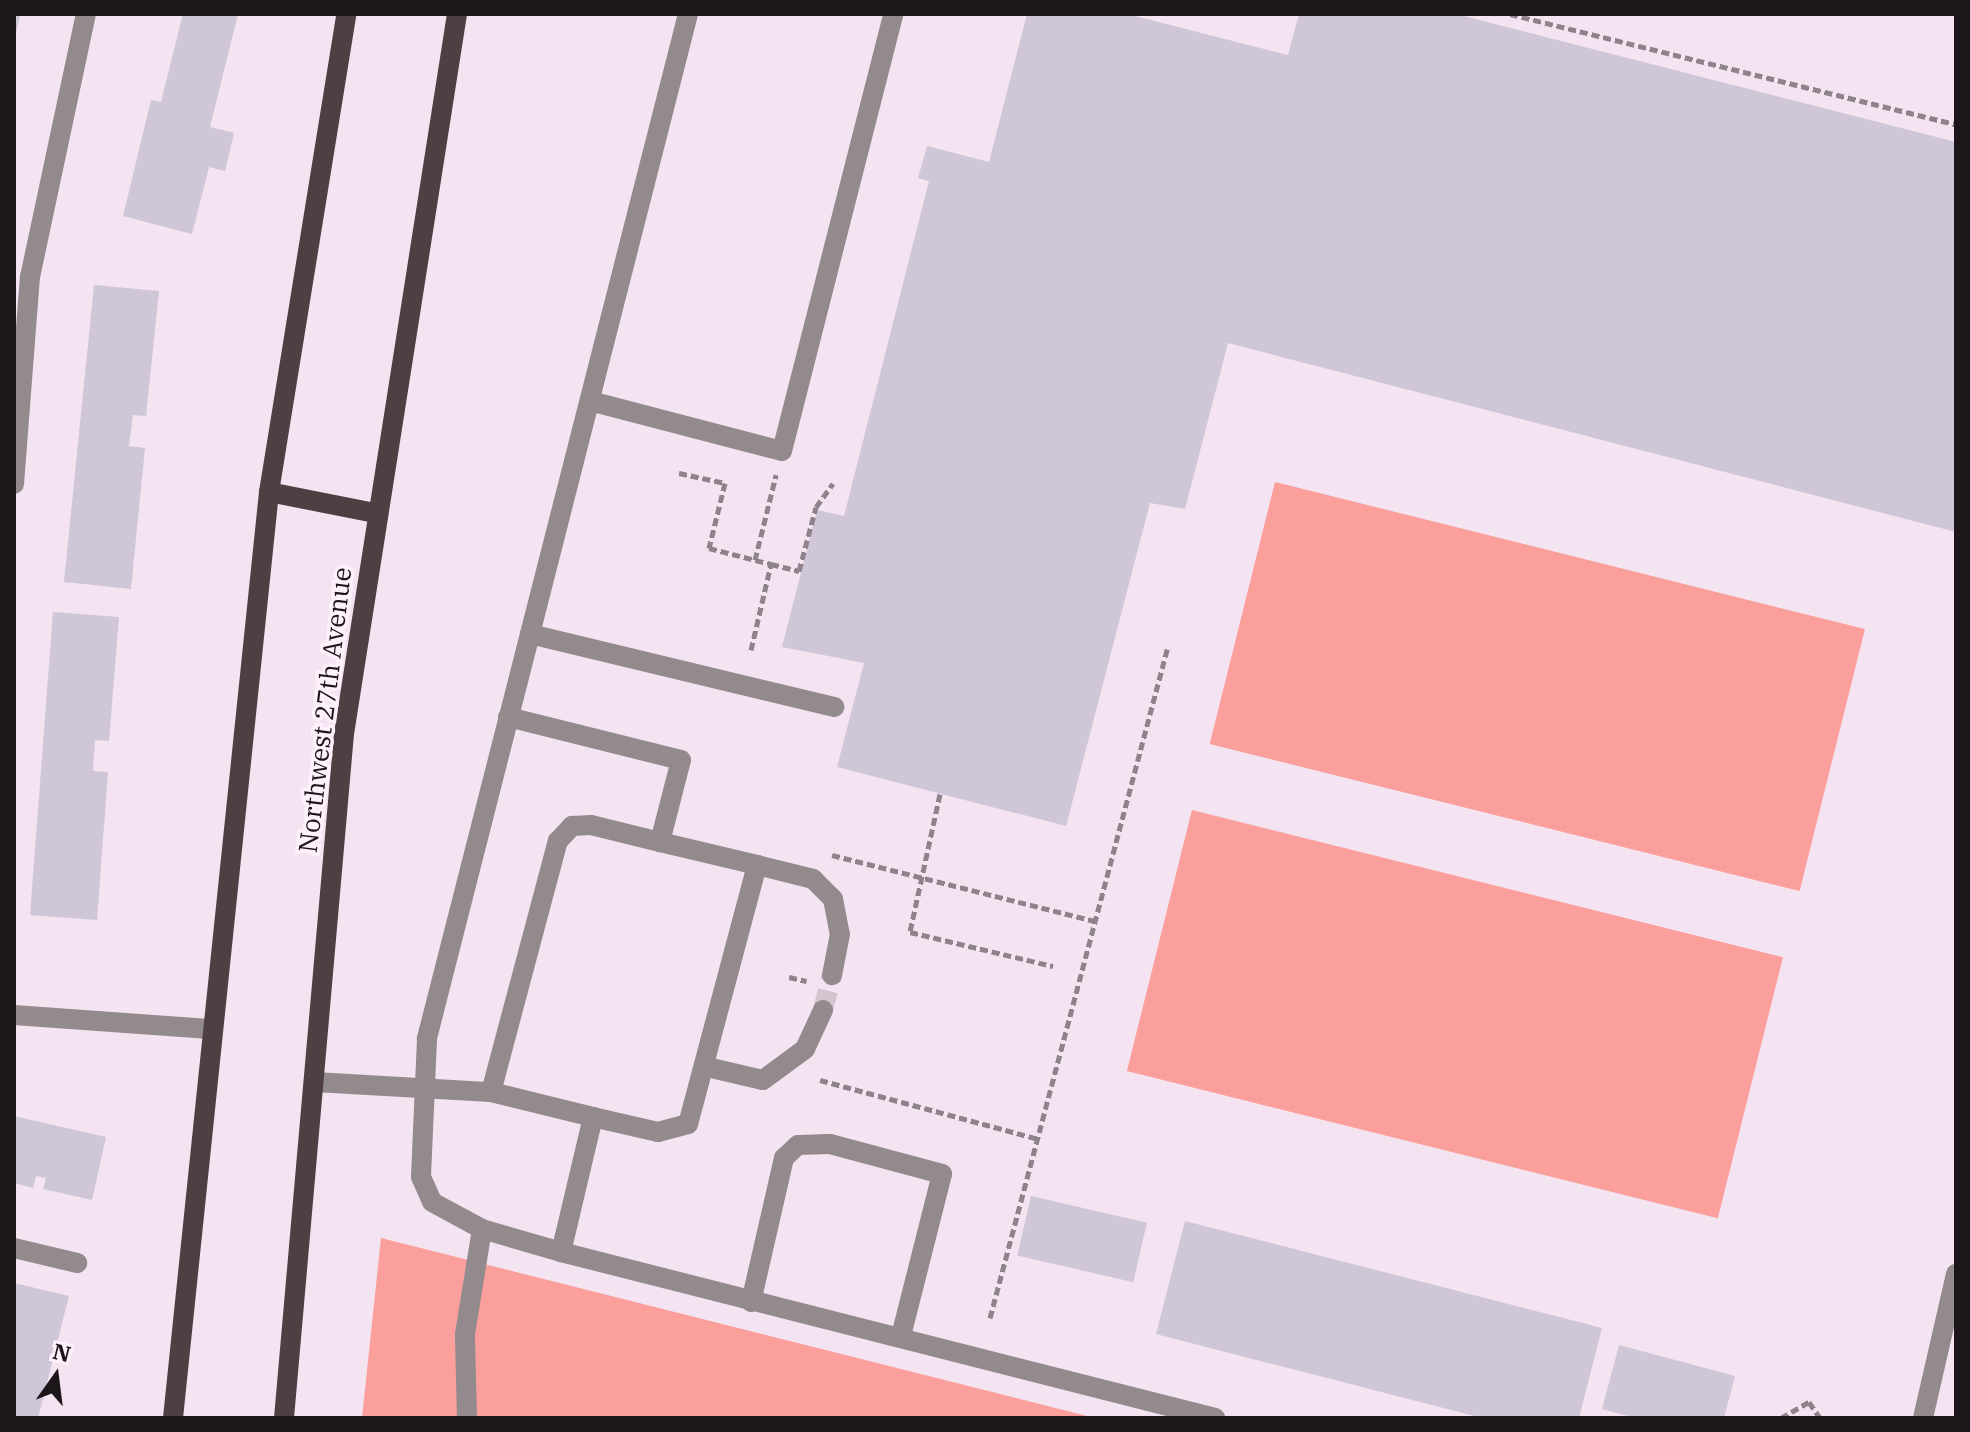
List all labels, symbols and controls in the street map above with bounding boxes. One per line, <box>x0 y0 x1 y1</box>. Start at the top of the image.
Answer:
street label: Northwest 27th Avenue <box>292 565 358 855</box>
north arrow <box>16 1336 96 1416</box>
text: N <box>50 1336 74 1368</box>

